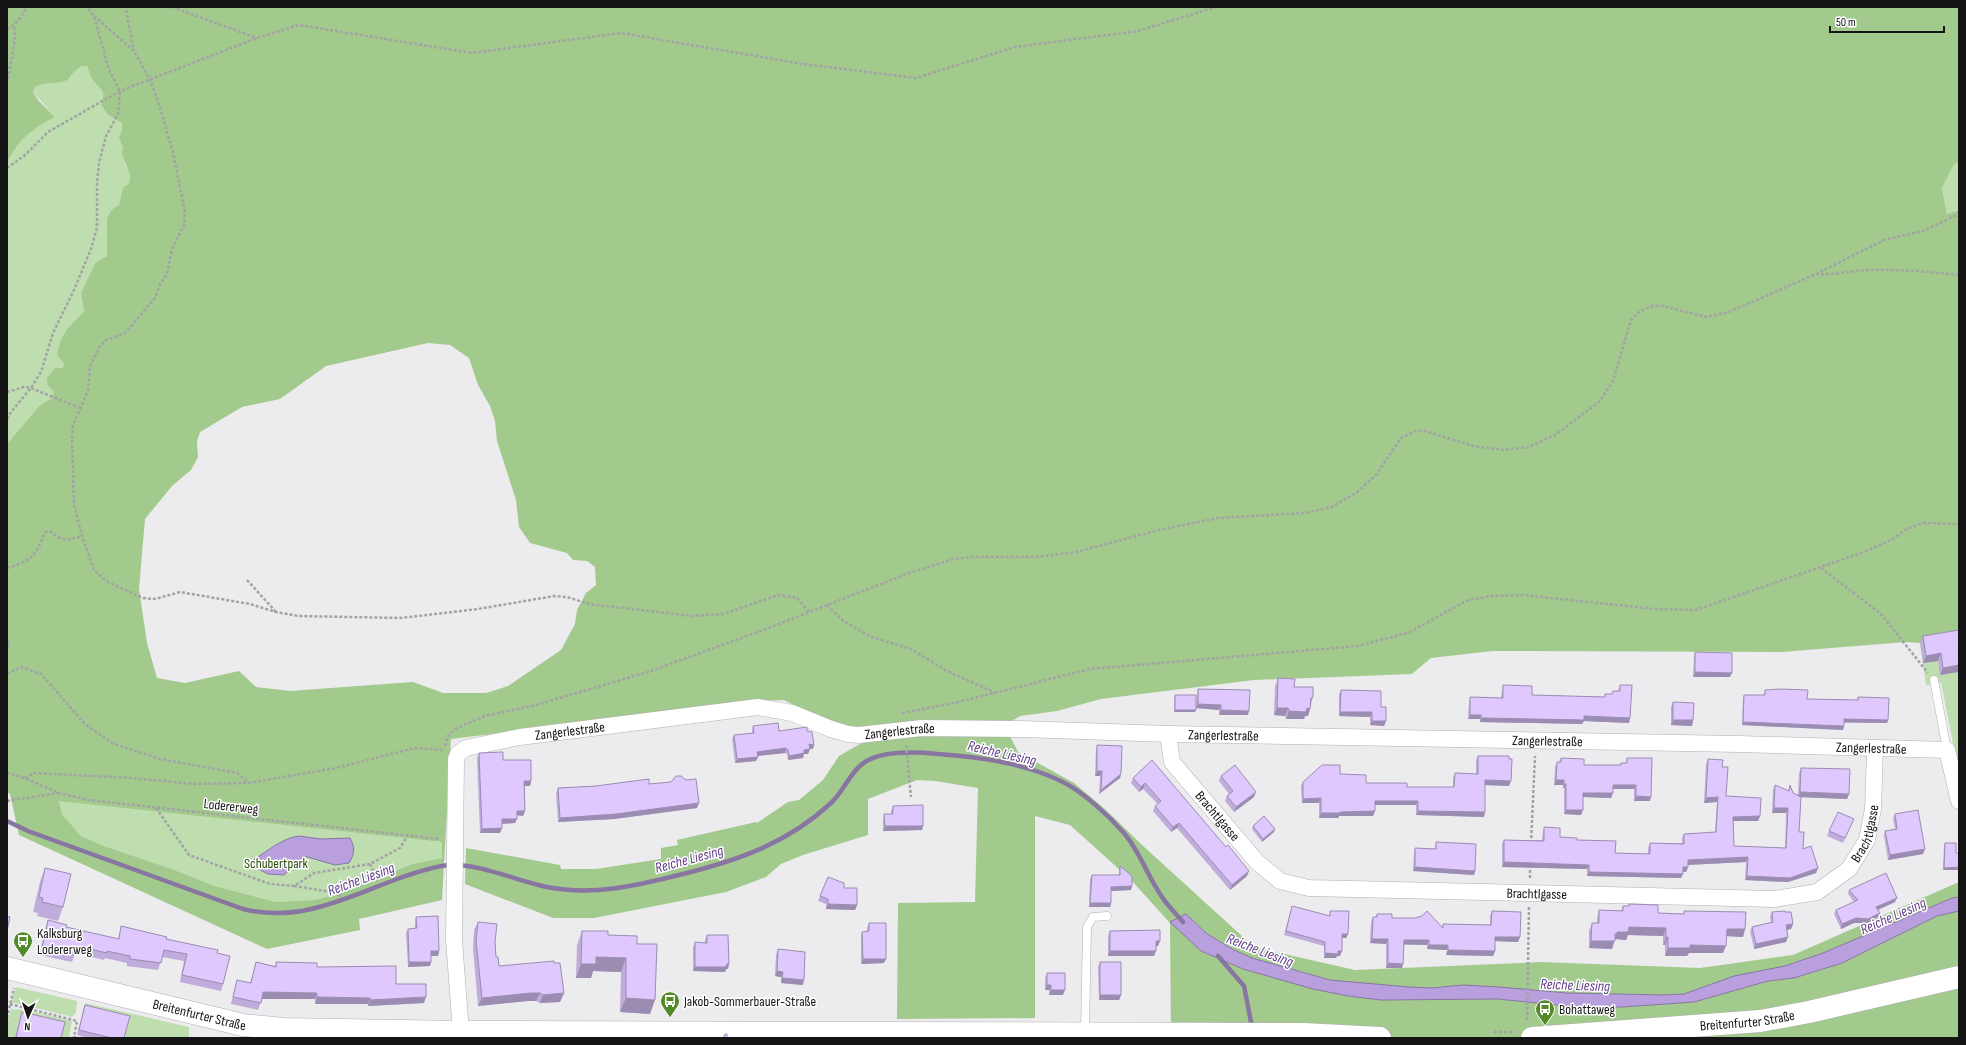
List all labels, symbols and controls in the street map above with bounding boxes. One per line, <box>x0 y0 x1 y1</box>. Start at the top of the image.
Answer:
scale bar <box>1830 8 1944 34</box>
text: 50 m <box>1836 15 1856 30</box>
street label: Zangerlestraße <box>534 718 606 744</box>
street label: Zangerlestraße <box>864 720 935 743</box>
street label: Zangerlestraße <box>1188 726 1259 745</box>
street label: Zangerlestraße <box>1512 732 1583 750</box>
water label: Reiche Liesing <box>966 736 1038 771</box>
street label: Zangerlestraße <box>1836 739 1907 758</box>
street label: Brachtlgasse <box>1191 788 1243 845</box>
street label: Lodererweg <box>203 795 260 818</box>
street label: Brachtlgasse <box>1847 805 1882 866</box>
water label: Reiche Liesing <box>653 841 725 878</box>
park label: Schubertpark <box>244 855 309 872</box>
water label: Reiche Liesing <box>325 859 397 900</box>
street label: Brachtlgasse <box>1506 885 1567 903</box>
water label: Reiche Liesing <box>1857 894 1929 939</box>
place label: Kalksburg Lodererweg <box>37 925 92 958</box>
water label: Reiche Liesing <box>1224 929 1296 972</box>
bus stop icon: Kalksburg Lodererweg <box>12 930 34 958</box>
water label: Reiche Liesing <box>1540 975 1610 996</box>
bus stop icon: Jakob-Sommerbauer-Straße <box>659 990 681 1018</box>
place label: Jakob-Sommerbauer-Straße <box>683 993 816 1010</box>
street label: Breitenfurter Straße <box>151 996 247 1034</box>
north arrow <box>8 997 48 1037</box>
bus stop icon: Bohattaweg <box>1534 998 1556 1026</box>
place label: Bohattaweg <box>1559 1001 1616 1018</box>
street label: Breitenfurter Straße <box>1699 1007 1796 1034</box>
text: N <box>24 1020 31 1033</box>

